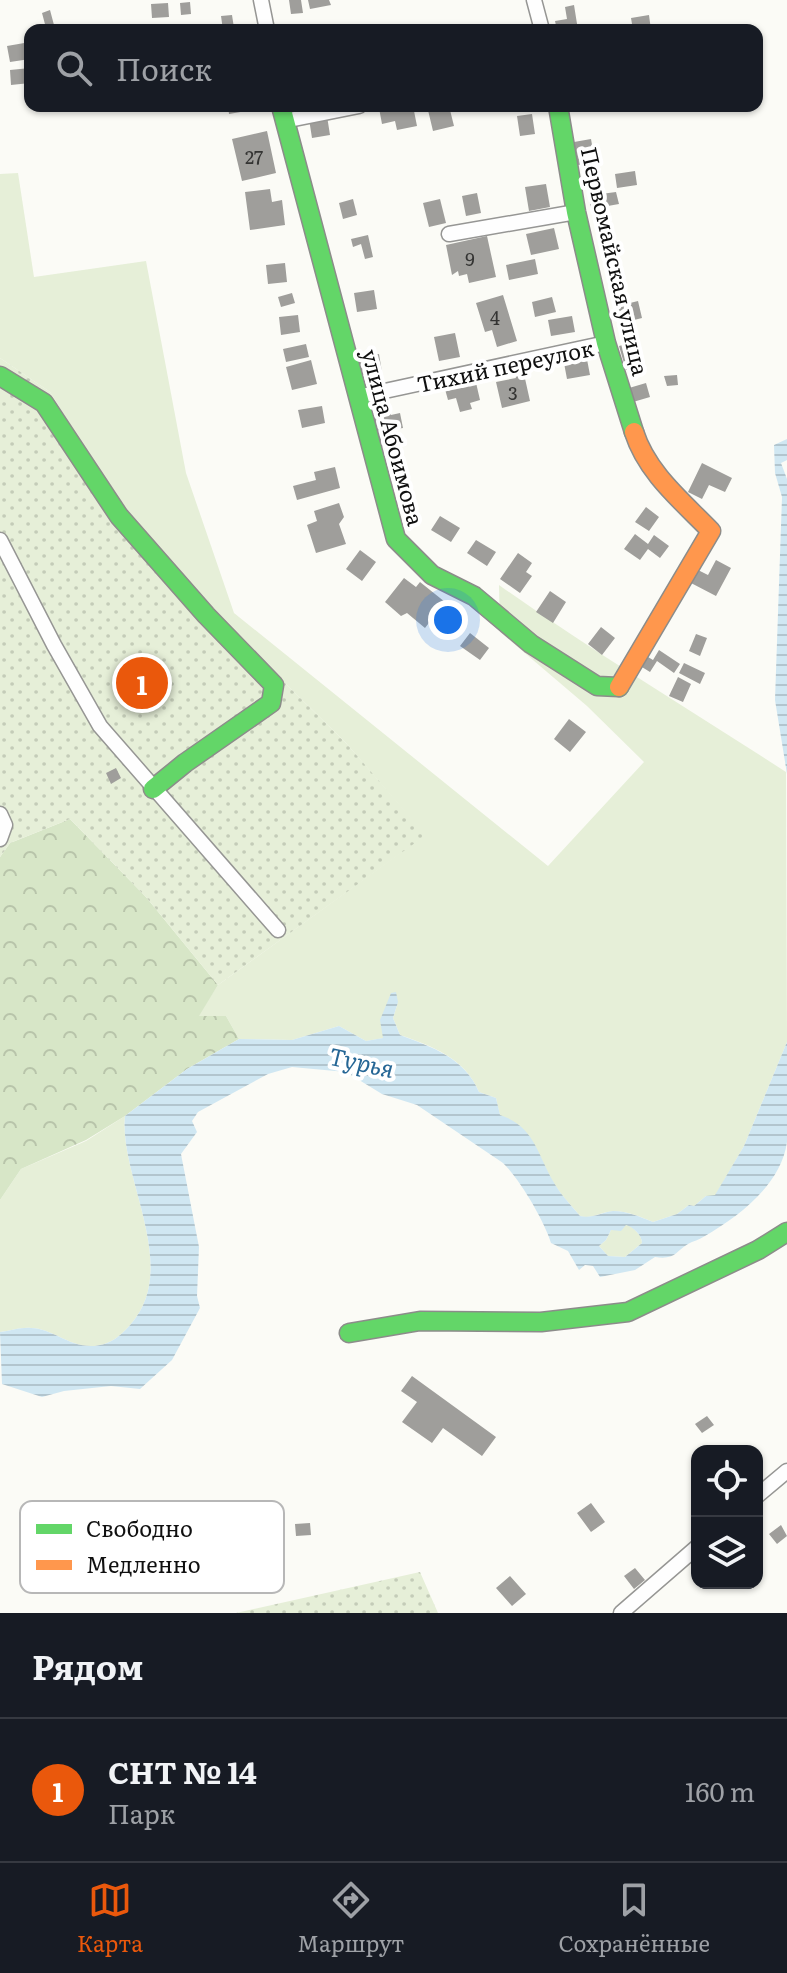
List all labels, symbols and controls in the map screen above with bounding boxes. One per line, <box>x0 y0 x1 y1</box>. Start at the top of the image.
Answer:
search box <box>24 24 763 112</box>
icon: search <box>52 46 96 90</box>
text: Поиск <box>116 46 212 90</box>
house number: 27 <box>245 143 263 170</box>
street label: Первомайская улица <box>574 143 658 379</box>
house number: 9 <box>465 245 475 272</box>
house number: 4 <box>490 304 500 331</box>
street label: Тихий переулок <box>414 330 596 400</box>
street label: улица Абоимова <box>355 345 433 529</box>
house number: 3 <box>508 379 518 406</box>
your location <box>428 600 468 640</box>
pin: 1 <box>116 653 168 713</box>
water label: Турья <box>327 1037 398 1085</box>
map controls <box>691 1445 763 1589</box>
button: locate <box>691 1445 763 1517</box>
legend <box>20 1501 284 1593</box>
text: Свободно <box>86 1511 193 1544</box>
button: layers <box>691 1517 763 1589</box>
text: Медленно <box>86 1547 201 1580</box>
text: Рядом <box>32 1640 144 1690</box>
text: СНТ № 14 <box>108 1749 257 1793</box>
text: 1 <box>53 1771 63 1810</box>
text: 160 m <box>685 1771 755 1810</box>
text: Парк <box>108 1793 175 1832</box>
tab: Карта <box>77 1878 143 1959</box>
tab: Маршрут <box>297 1878 404 1959</box>
tab: Сохранённые <box>558 1878 710 1959</box>

